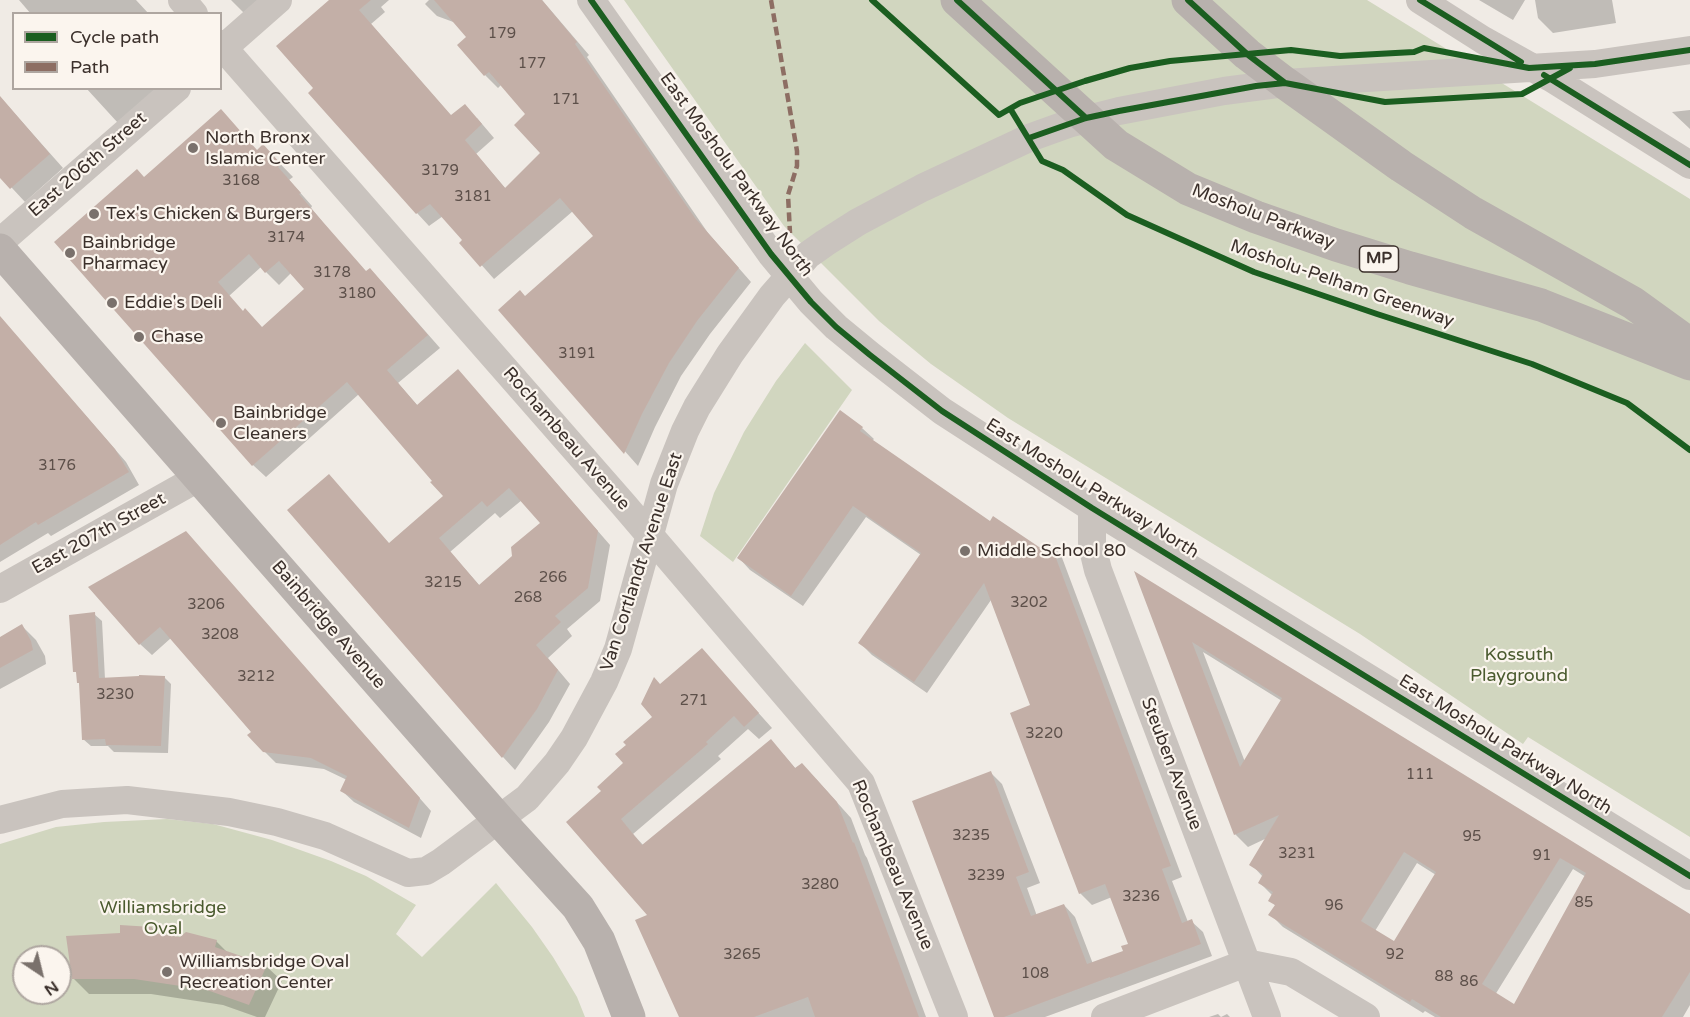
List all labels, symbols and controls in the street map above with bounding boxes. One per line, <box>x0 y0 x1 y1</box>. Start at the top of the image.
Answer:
legend <box>12 12 222 90</box>
house number: 179 <box>488 25 516 43</box>
text: Cycle path <box>70 26 159 48</box>
house number: 177 <box>518 55 546 73</box>
text: Path <box>70 56 109 78</box>
street label: East Mosholu Parkway North <box>655 69 817 281</box>
house number: 171 <box>552 91 580 109</box>
street label: East 206th Street <box>25 108 151 222</box>
place label: North Bronx Islamic Center <box>205 127 325 170</box>
marker: North Bronx Islamic Center <box>186 141 200 155</box>
house number: 3179 <box>421 162 459 180</box>
house number: 3168 <box>222 172 260 190</box>
street label: Mosholu Parkway <box>1189 180 1337 254</box>
house number: 3181 <box>454 188 492 206</box>
place label: Tex's Chicken & Burgers <box>106 203 311 225</box>
marker: Tex's Chicken & Burgers <box>87 207 101 221</box>
house number: 3174 <box>267 229 305 247</box>
place label: Bainbridge Pharmacy <box>82 232 176 274</box>
street label: Mosholu-Pelham Greenway <box>1227 235 1457 333</box>
marker: Bainbridge Pharmacy <box>63 246 77 260</box>
road number: MP <box>1360 246 1398 272</box>
house number: 3178 <box>313 264 351 282</box>
house number: 3180 <box>338 285 376 303</box>
place label: Eddie's Deli <box>124 292 222 314</box>
marker: Eddie's Deli <box>105 296 119 310</box>
place label: Chase <box>151 326 203 348</box>
marker: Chase <box>132 330 146 344</box>
house number: 3191 <box>558 345 596 363</box>
street label: Rochambeau Avenue <box>498 363 634 515</box>
place label: Bainbridge Cleaners <box>233 402 327 444</box>
street label: East Mosholu Parkway North <box>981 414 1203 564</box>
marker: Bainbridge Cleaners <box>214 416 228 430</box>
street label: Van Cortlandt Avenue East <box>596 450 688 674</box>
house number: 3176 <box>38 457 76 475</box>
street label: East 207th Street <box>28 488 170 580</box>
place label: Middle School 80 <box>977 540 1126 562</box>
marker: Middle School 80 <box>958 544 972 558</box>
street label: Bainbridge Avenue <box>266 556 390 694</box>
house number: 266 <box>539 569 567 587</box>
house number: 3215 <box>424 574 462 592</box>
house number: 268 <box>514 589 542 607</box>
house number: 3202 <box>1010 594 1048 612</box>
house number: 3206 <box>187 596 225 614</box>
house number: 3208 <box>201 626 239 644</box>
park label: Kossuth Playground <box>1470 644 1568 686</box>
house number: 3212 <box>237 668 275 686</box>
street label: East Mosholu Parkway North <box>1394 670 1616 820</box>
house number: 3230 <box>96 686 134 704</box>
house number: 271 <box>680 692 708 710</box>
street label: Steuben Avenue <box>1136 695 1206 833</box>
house number: 3220 <box>1025 725 1063 743</box>
house number: 111 <box>1406 766 1434 784</box>
street label: Rochambeau Avenue <box>846 777 938 953</box>
house number: 3235 <box>952 827 990 845</box>
house number: 95 <box>1463 828 1481 846</box>
house number: 3231 <box>1278 845 1316 863</box>
house number: 91 <box>1533 847 1551 865</box>
house number: 3239 <box>967 867 1005 885</box>
house number: 3280 <box>801 876 839 894</box>
house number: 3236 <box>1122 888 1160 906</box>
house number: 85 <box>1575 894 1593 912</box>
park label: Williamsbridge Oval <box>100 897 226 940</box>
house number: 96 <box>1325 897 1343 915</box>
north arrow <box>12 945 72 1005</box>
house number: 3265 <box>723 946 761 964</box>
house number: 92 <box>1386 946 1404 964</box>
place label: Williamsbridge Oval Recreation Center <box>179 951 349 994</box>
marker: Williamsbridge Oval Recreation Center <box>160 965 174 979</box>
house number: 108 <box>1021 965 1049 983</box>
house number: 88 <box>1435 968 1453 986</box>
house number: 86 <box>1460 973 1478 991</box>
text: N <box>40 976 62 1000</box>

